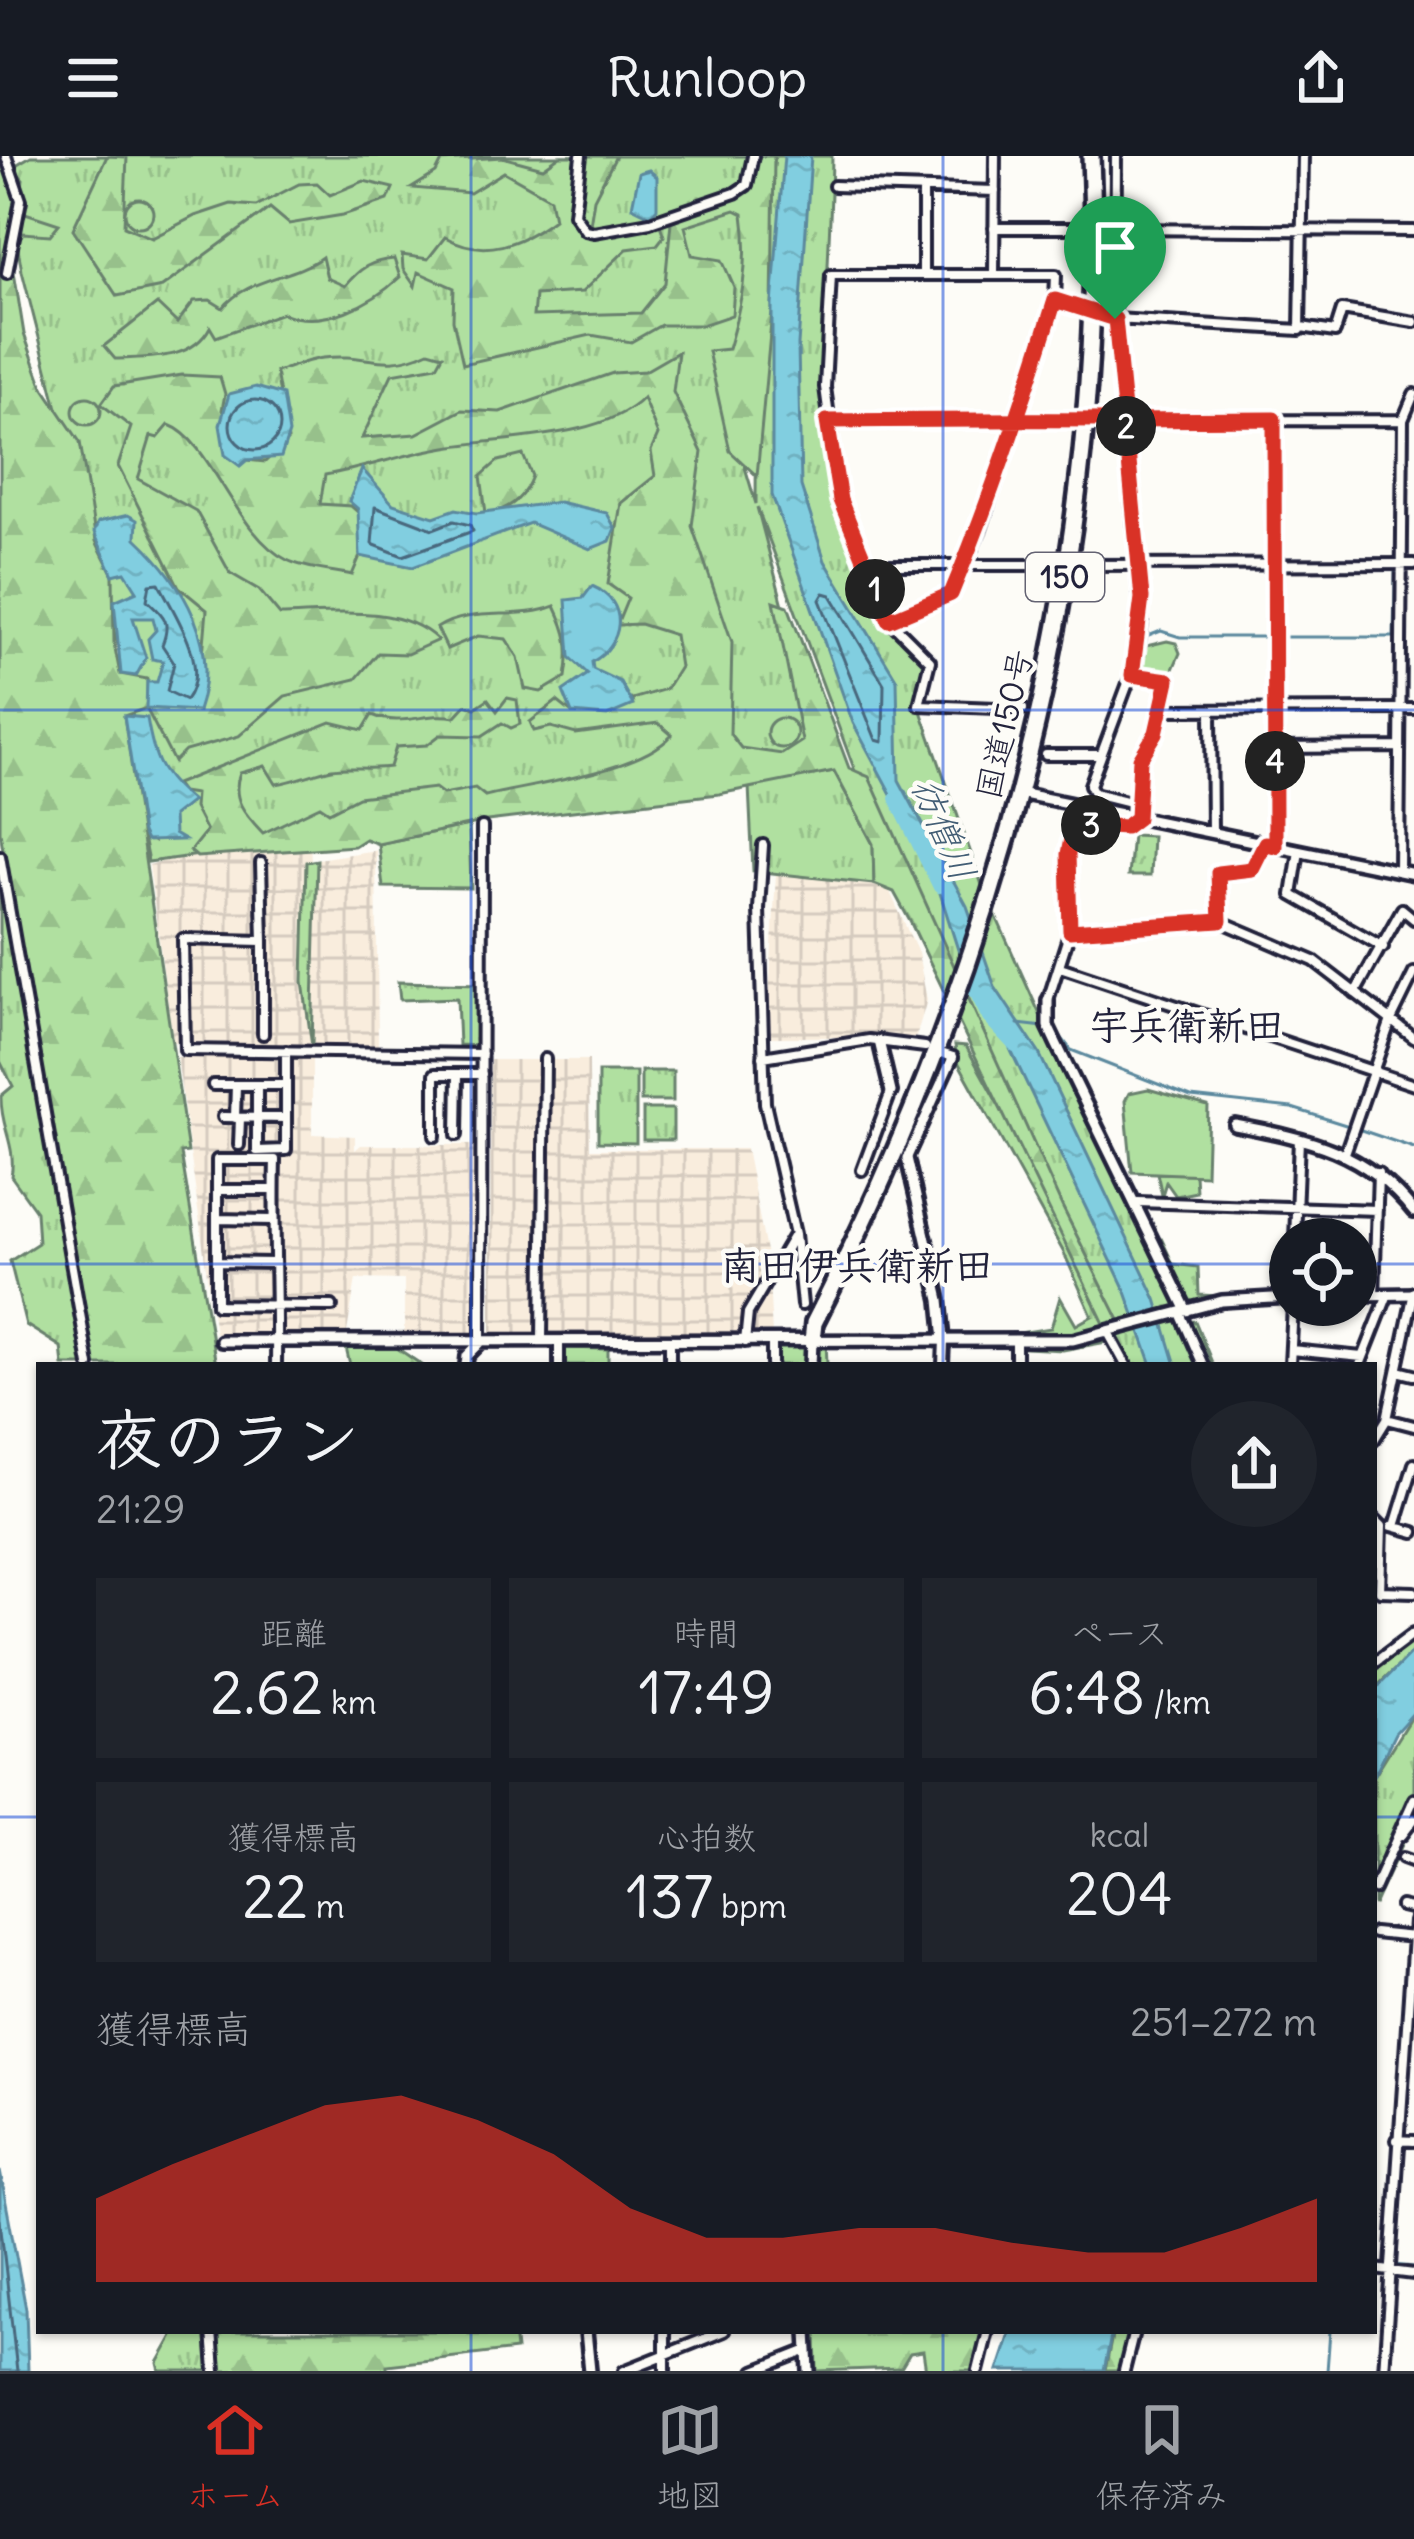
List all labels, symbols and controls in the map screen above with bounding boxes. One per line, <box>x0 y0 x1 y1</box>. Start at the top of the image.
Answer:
text: Runloop <box>607 44 807 112</box>
icon: menu <box>60 45 126 111</box>
icon: share <box>1288 45 1354 111</box>
pin <box>1064 196 1166 319</box>
icon: arrive <box>1082 214 1148 280</box>
pin: 2 <box>1096 396 1156 456</box>
text: 2 <box>1117 405 1135 447</box>
road number: 150 <box>1026 553 1104 601</box>
pin: 1 <box>845 559 905 619</box>
text: 1 <box>868 568 882 610</box>
street label: 国道150号 <box>966 645 1042 803</box>
pin: 4 <box>1245 731 1305 791</box>
text: 4 <box>1265 740 1285 782</box>
water label: 彷僧川 <box>902 770 986 888</box>
pin: 3 <box>1061 795 1121 855</box>
text: 3 <box>1082 804 1100 846</box>
district label: 宇兵衛新田 <box>1089 1001 1285 1050</box>
map controls <box>1269 1218 1377 1326</box>
button: locate <box>1269 1218 1377 1326</box>
district label: 南田伊兵衛新田 <box>720 1241 994 1290</box>
text: 夜のラン <box>96 1398 360 1481</box>
button: share <box>1191 1401 1317 1527</box>
text: 21:29 <box>96 1485 185 1534</box>
text: 距離 <box>261 1612 327 1654</box>
text: 時間 <box>674 1612 740 1654</box>
text: ペース <box>1071 1612 1168 1654</box>
text: 2.62 <box>210 1655 323 1730</box>
text: 17:49 <box>639 1655 774 1730</box>
text: 6:48 <box>1028 1655 1145 1730</box>
text: km <box>323 1681 377 1723</box>
text: /km <box>1145 1681 1211 1723</box>
text: kcal <box>1090 1814 1149 1856</box>
text: 獲得標高 <box>228 1816 360 1858</box>
text: 心拍数 <box>657 1816 756 1858</box>
text: 204 <box>1066 1856 1173 1931</box>
text: 22 <box>242 1859 308 1934</box>
text: 137 <box>626 1859 713 1934</box>
text: m <box>308 1885 345 1927</box>
text: bpm <box>713 1885 787 1927</box>
text: 251–272 m <box>1130 1998 1317 2047</box>
text: 獲得標高 <box>96 2005 252 2054</box>
tab: ホーム <box>186 2397 284 2517</box>
tab: 地図 <box>657 2397 723 2517</box>
tab: 保存済み <box>1096 2397 1228 2517</box>

